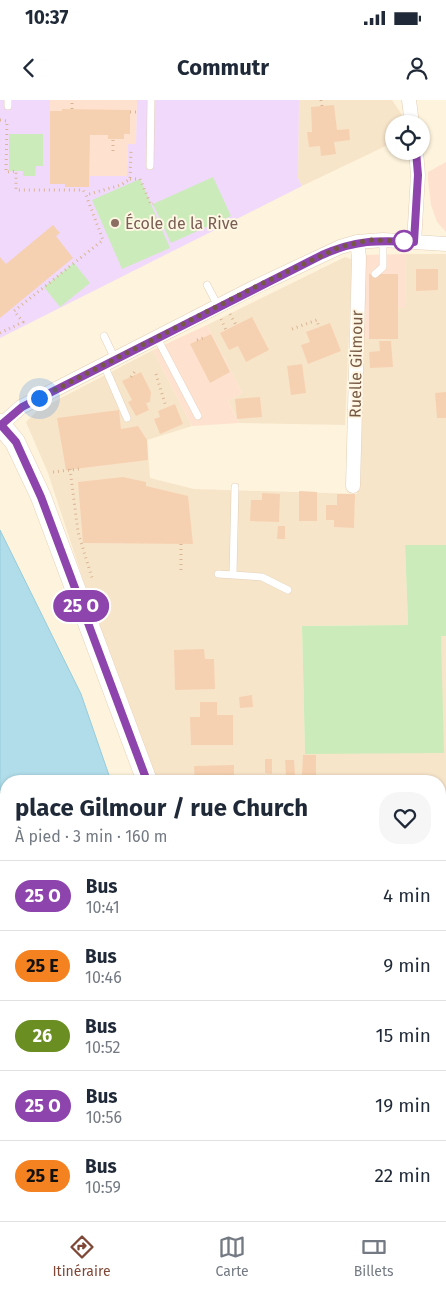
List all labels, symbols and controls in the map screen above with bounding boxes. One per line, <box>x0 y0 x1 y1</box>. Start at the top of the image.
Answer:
text: 10:37 <box>25 6 68 29</box>
icon: back <box>15 54 43 82</box>
text: Commutr <box>177 54 269 81</box>
icon: person <box>403 54 431 82</box>
map controls <box>385 115 430 160</box>
button: locate <box>385 115 430 160</box>
place label: École de la Rive <box>125 213 238 233</box>
marker: École de la Rive <box>109 217 121 229</box>
unlabelled marker <box>393 230 415 252</box>
street label: Ruelle Gilmour <box>346 309 366 418</box>
your location <box>27 386 52 411</box>
line badge: 25 O <box>46 590 116 622</box>
text: 25 O <box>63 595 99 617</box>
button: heart <box>379 792 431 844</box>
text: place Gilmour / rue Church <box>15 794 308 822</box>
text: À pied · 3 min · 160 m <box>15 827 168 846</box>
text: Bus <box>86 875 117 898</box>
text: 4 min <box>383 884 431 907</box>
text: 25 O <box>25 885 61 907</box>
text: 10:41 <box>86 898 120 917</box>
text: Bus <box>85 945 117 968</box>
text: 9 min <box>383 954 431 977</box>
text: 25 E <box>26 955 59 977</box>
text: 10:46 <box>85 968 122 987</box>
text: Bus <box>85 1015 117 1038</box>
text: 15 min <box>375 1024 431 1047</box>
text: 26 <box>33 1025 52 1047</box>
text: 10:52 <box>85 1038 121 1057</box>
text: Bus <box>86 1085 117 1108</box>
text: 19 min <box>375 1094 431 1117</box>
text: 25 O <box>25 1095 61 1117</box>
text: 10:56 <box>86 1108 122 1127</box>
text: Bus <box>85 1155 117 1178</box>
text: 22 min <box>374 1164 431 1187</box>
text: 25 E <box>26 1165 59 1187</box>
text: 10:59 <box>85 1178 121 1197</box>
tab: Itinéraire <box>52 1233 111 1280</box>
tab: Carte <box>216 1233 249 1280</box>
tab: Billets <box>354 1233 394 1280</box>

